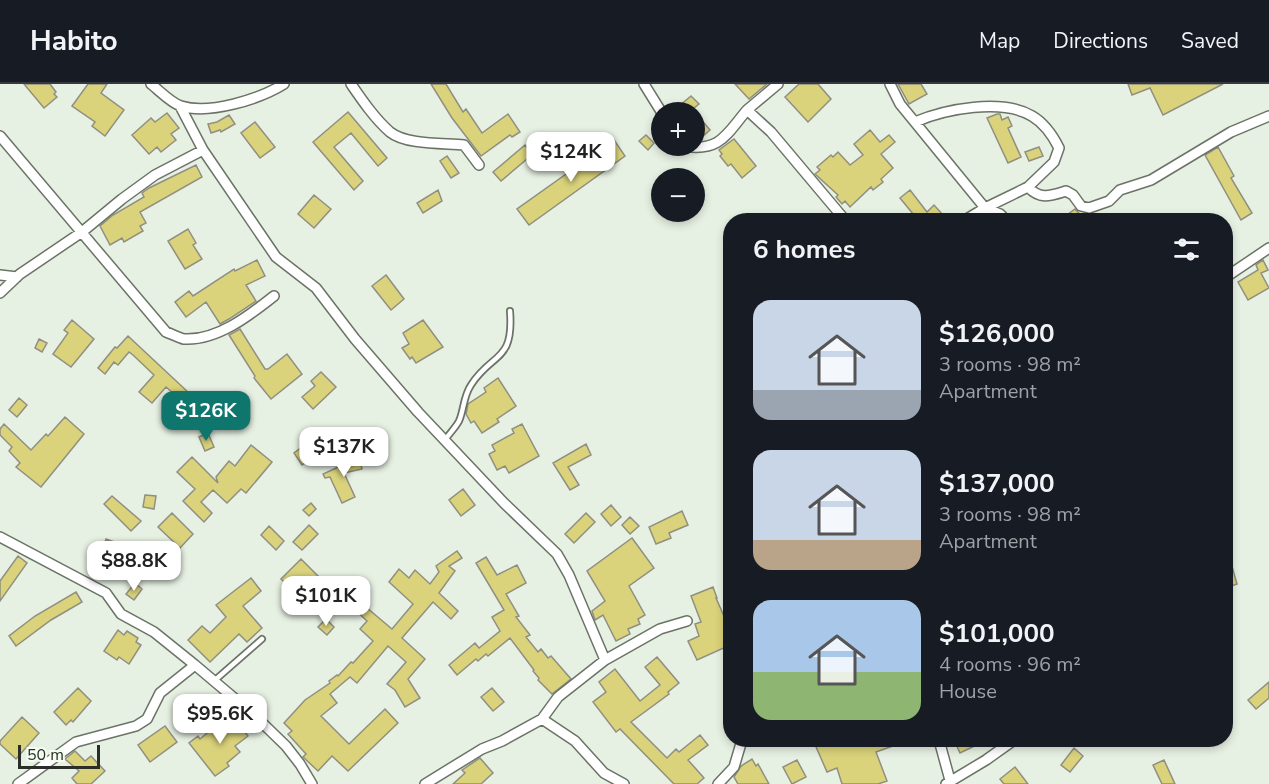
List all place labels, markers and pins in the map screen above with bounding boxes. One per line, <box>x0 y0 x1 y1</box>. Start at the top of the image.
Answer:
pin: $124K <box>529 132 613 183</box>
pin: $126K <box>164 391 248 442</box>
pin: $137K <box>302 427 386 478</box>
pin: $88.8K <box>85 541 183 592</box>
pin: $101K <box>284 576 368 627</box>
pin: $95.6K <box>171 694 269 745</box>

